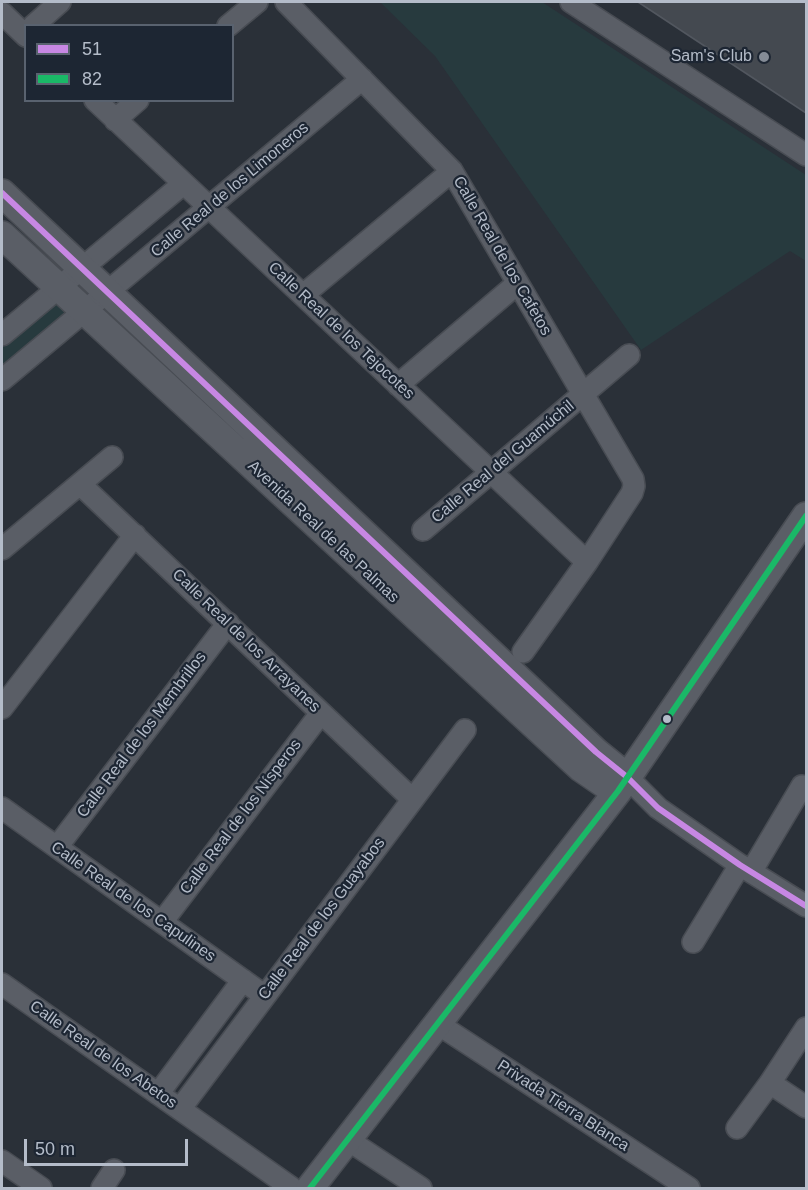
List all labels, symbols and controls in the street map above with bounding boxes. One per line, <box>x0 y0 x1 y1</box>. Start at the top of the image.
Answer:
legend <box>24 24 234 102</box>
text: 51 <box>82 39 102 59</box>
place label: Sam's Club <box>671 47 752 67</box>
marker: Sam's Club <box>757 50 771 64</box>
text: 82 <box>82 69 102 89</box>
street label: Calle Real de los Limoneros <box>147 118 313 262</box>
street label: Calle Real de los Cafetos <box>449 173 555 339</box>
street label: Calle Real de los Tejocotes <box>264 258 418 404</box>
street label: Calle Real del Guamúchil <box>428 397 578 527</box>
street label: Avenida Real de las Palmas <box>243 457 403 607</box>
street label: Calle Real de los Arrayanes <box>168 565 324 717</box>
street label: Calle Real de los Membrillos <box>73 648 211 822</box>
unlabelled marker <box>661 713 673 725</box>
street label: Calle Real de los Nísperos <box>176 736 306 898</box>
street label: Calle Real de los Guayabos <box>255 834 389 1004</box>
street label: Calle Real de los Capulines <box>47 838 219 966</box>
street label: Calle Real de los Abetos <box>26 997 180 1113</box>
street label: Privada Tierra Blanca <box>494 1056 632 1156</box>
scale bar <box>27 1127 190 1165</box>
text: 50 m <box>35 1139 75 1159</box>

